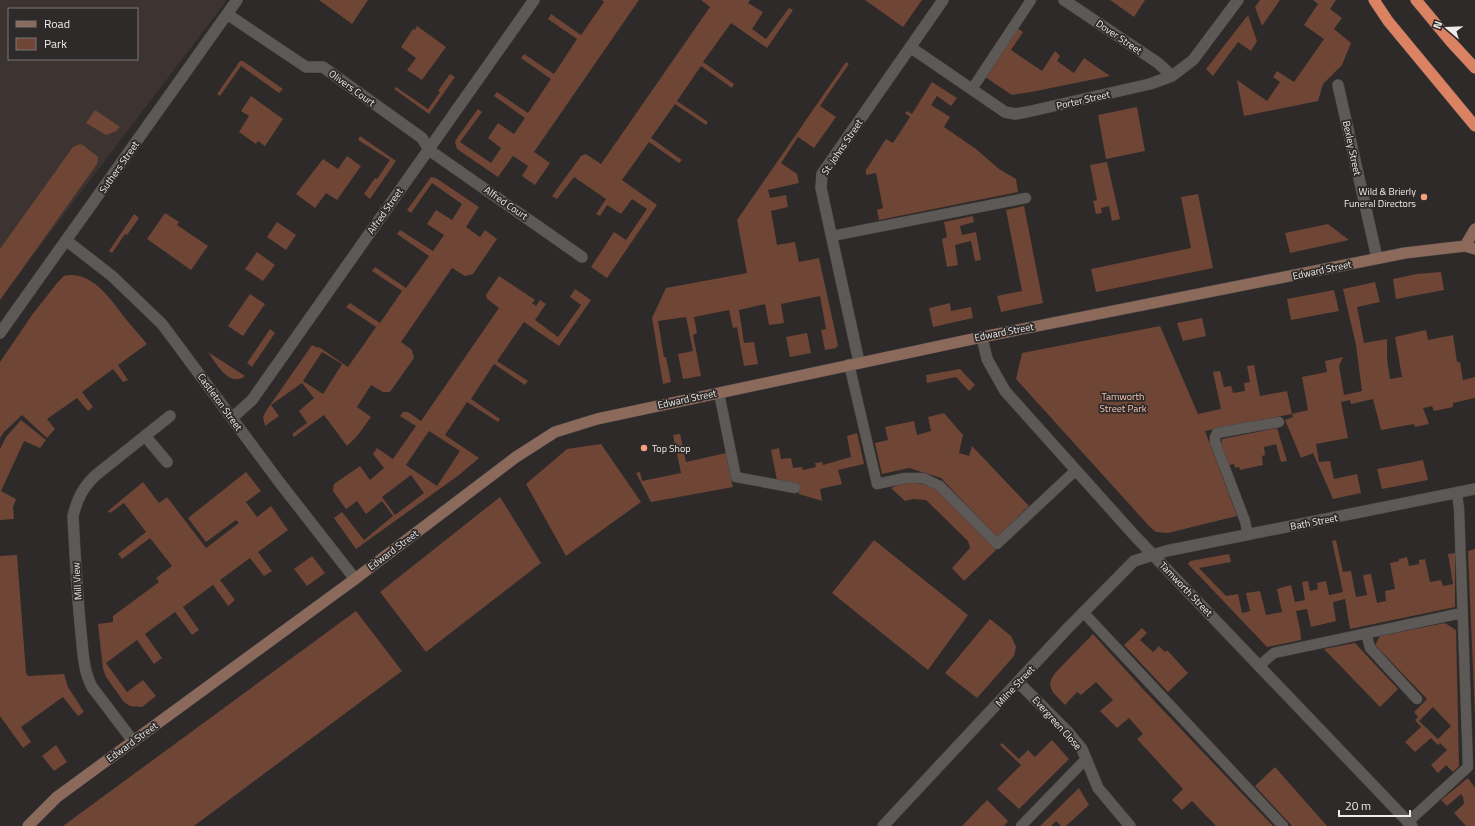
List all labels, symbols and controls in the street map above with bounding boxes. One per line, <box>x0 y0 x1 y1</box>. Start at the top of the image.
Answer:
legend <box>8 8 138 60</box>
north arrow <box>1427 8 1467 48</box>
text: Road <box>44 14 70 33</box>
street label: Dover Street <box>1093 16 1146 58</box>
text: N <box>1429 19 1446 31</box>
text: Park <box>44 34 67 53</box>
street label: Olivers Court <box>326 66 379 110</box>
street label: Porter Street <box>1055 86 1112 113</box>
street label: St. Johns Street <box>818 116 867 178</box>
street label: Bexley Street <box>1339 119 1365 177</box>
street label: Suthers Street <box>95 137 143 196</box>
street label: Alfred Court <box>481 182 531 224</box>
street label: Alfred Street <box>364 184 407 237</box>
place label: Wild & Brierly Funeral Directors <box>1344 184 1416 211</box>
marker: Wild & Brierly Funeral Directors <box>1419 192 1429 202</box>
street label: Edward Street <box>1291 256 1353 284</box>
street label: Edward Street <box>973 319 1035 345</box>
street label: Castleton Street <box>194 370 246 434</box>
street label: Edward Street <box>656 385 718 413</box>
park label: Tamworth Street Park <box>1099 389 1147 416</box>
place label: Top Shop <box>652 441 690 456</box>
marker: Top Shop <box>639 443 649 453</box>
street label: Bath Street <box>1289 510 1339 534</box>
street label: Edward Street <box>365 526 422 574</box>
street label: Tamworth Street <box>1156 558 1216 620</box>
street label: Mill View <box>68 561 86 601</box>
street label: Milne Street <box>992 662 1038 710</box>
street label: Evergreen Close <box>1029 693 1085 753</box>
street label: Edward Street <box>103 718 161 766</box>
scale bar <box>1339 792 1410 818</box>
text: 20 m <box>1345 796 1371 815</box>

